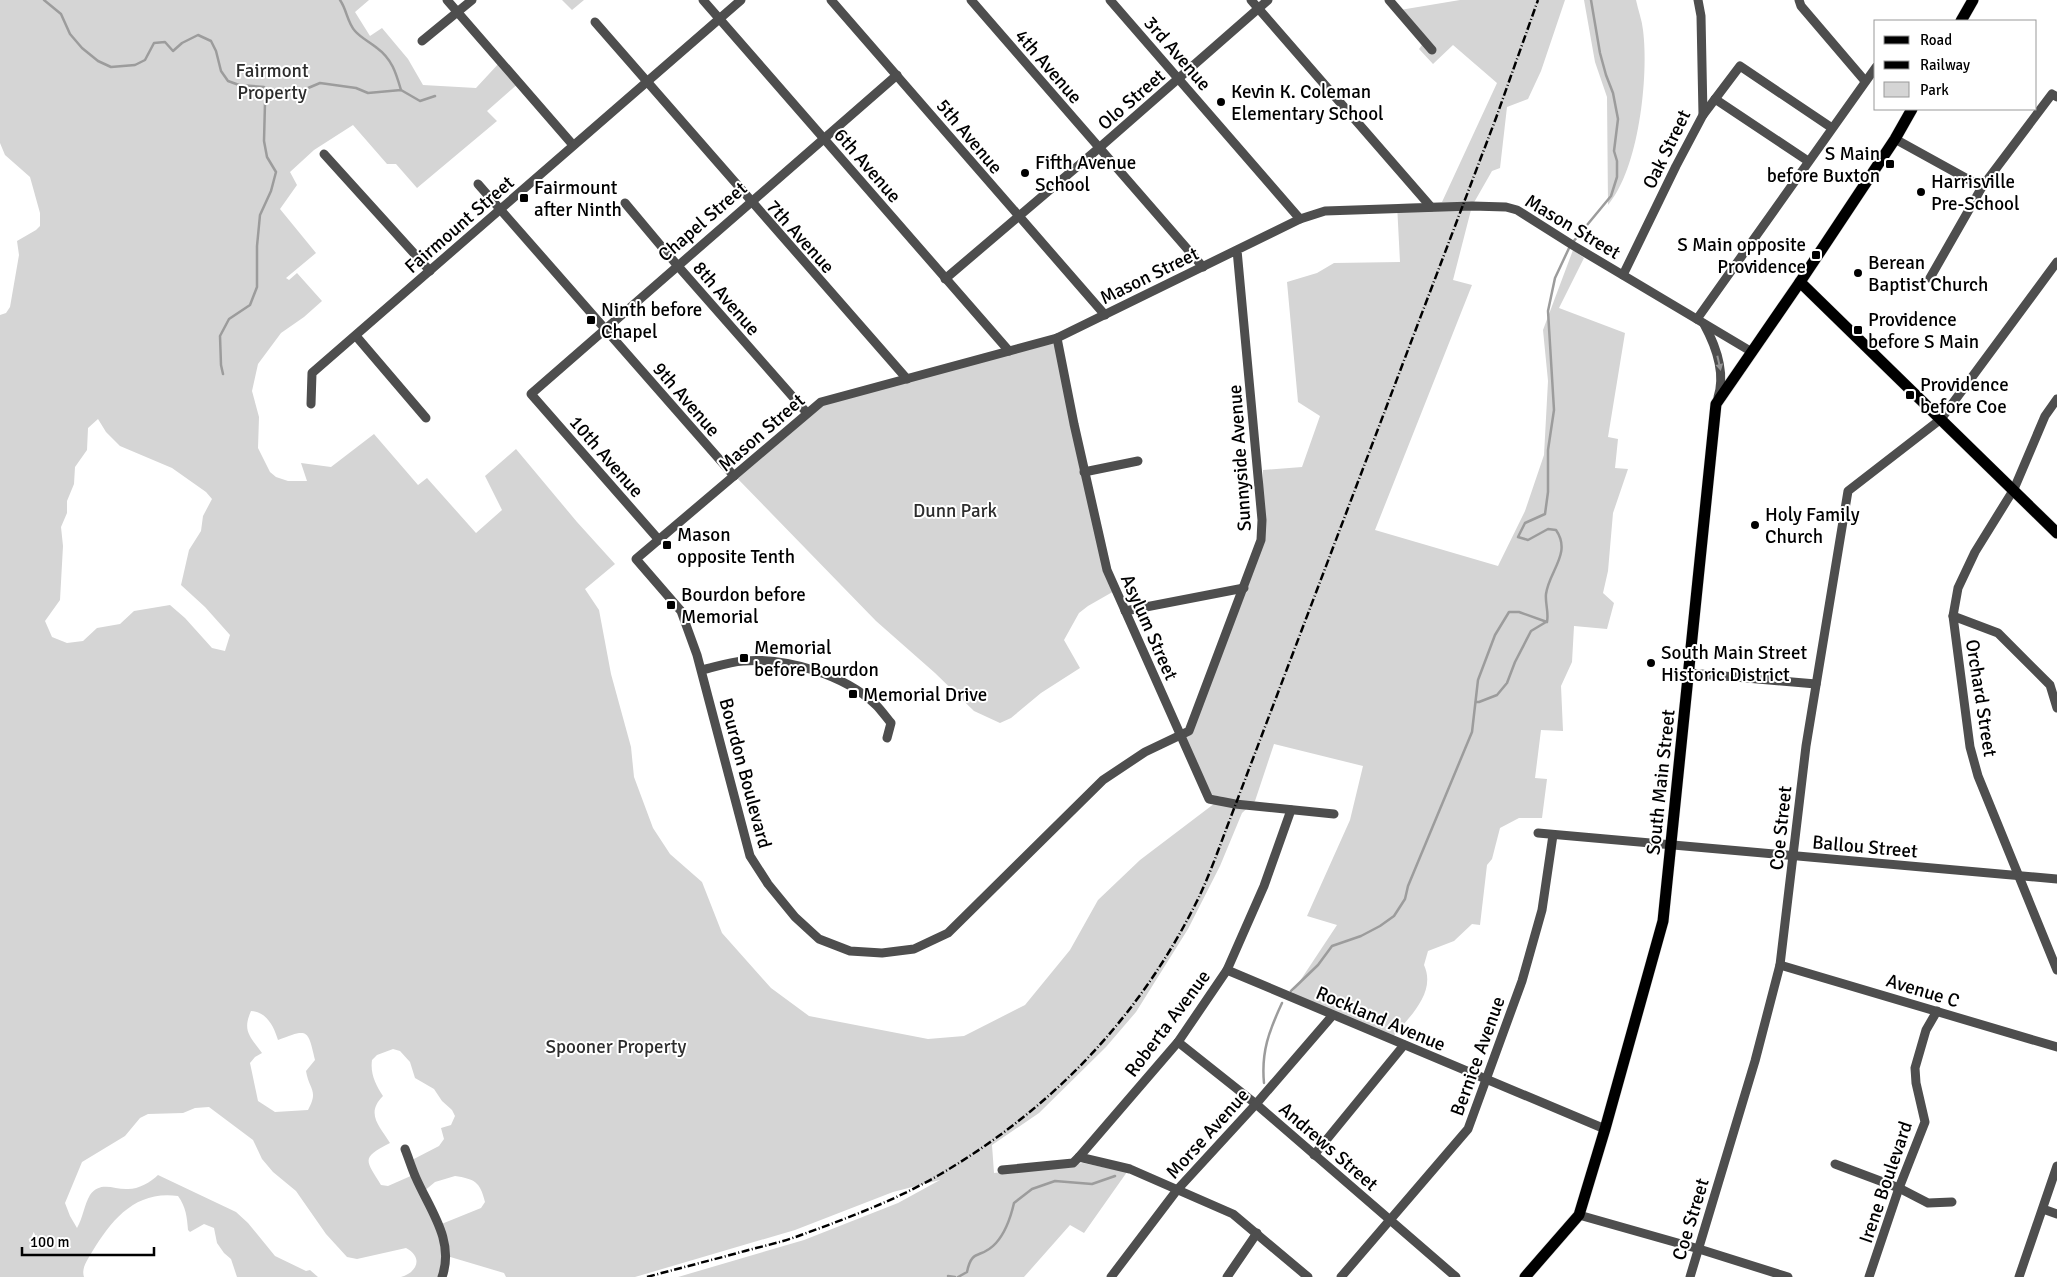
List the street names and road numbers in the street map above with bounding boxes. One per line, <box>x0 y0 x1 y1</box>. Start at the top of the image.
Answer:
street label: 3rd Avenue <box>1138 12 1216 96</box>
street label: 4th Avenue <box>1009 24 1087 109</box>
street label: Olo Street <box>1093 64 1171 136</box>
street label: 5th Avenue <box>931 94 1008 179</box>
street label: Oak Street <box>1637 106 1696 193</box>
street label: 6th Avenue <box>828 123 906 208</box>
street label: Fairmount Street <box>400 170 520 279</box>
street label: Chapel Street <box>653 176 752 267</box>
street label: Mason Street <box>1520 189 1625 265</box>
street label: 7th Avenue <box>761 195 840 278</box>
street label: Mason Street <box>1096 241 1203 310</box>
street label: 8th Avenue <box>687 256 765 341</box>
street label: 9th Avenue <box>647 357 725 442</box>
street label: Sunnyside Avenue <box>1223 384 1257 532</box>
street label: Mason Street <box>713 388 810 477</box>
street label: 10th Avenue <box>564 411 648 503</box>
street label: Asylum Street <box>1115 571 1183 684</box>
street label: Orchard Street <box>1960 638 2002 759</box>
street label: Bourdon Boulevard <box>713 695 777 851</box>
street label: South Main Street <box>1641 708 1681 856</box>
street label: Coe Street <box>1765 785 1797 871</box>
street label: Ballou Street <box>1811 830 1919 864</box>
street label: Roberta Avenue <box>1120 965 1216 1082</box>
street label: Avenue C <box>1883 969 1962 1013</box>
street label: Rockland Avenue <box>1312 981 1449 1057</box>
street label: Bernice Avenue <box>1445 993 1511 1119</box>
street label: Morse Avenue <box>1161 1083 1255 1184</box>
street label: Andrews Street <box>1274 1097 1383 1197</box>
street label: Irene Boulevard <box>1854 1118 1918 1246</box>
street label: Coe Street <box>1667 1175 1715 1263</box>

